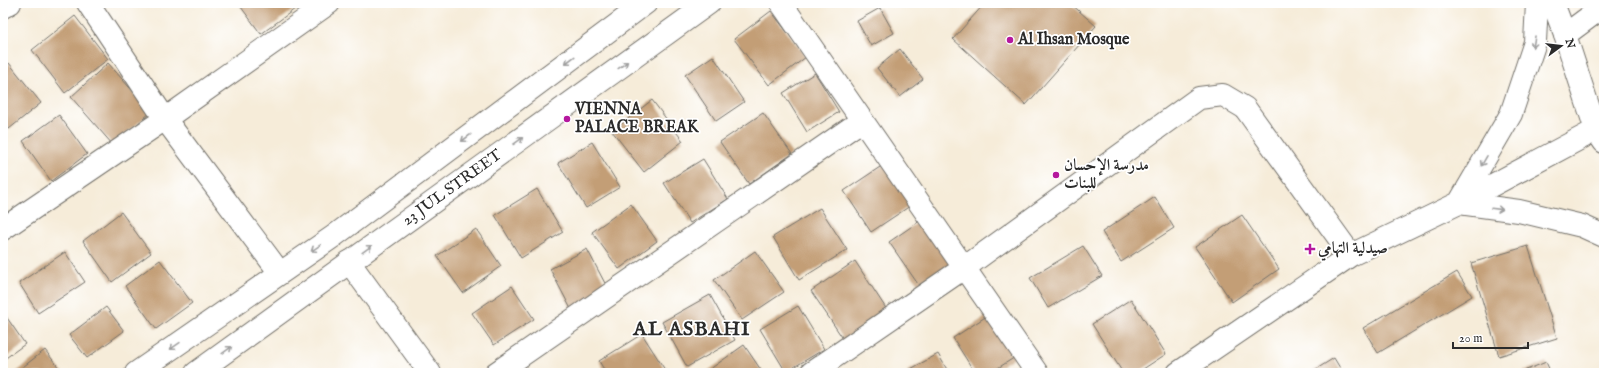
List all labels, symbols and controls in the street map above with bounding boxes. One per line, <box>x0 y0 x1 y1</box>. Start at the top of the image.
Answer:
north arrow <box>1541 26 1581 66</box>
place label: Al Ihsan Mosque <box>1017 30 1130 50</box>
marker: Al Ihsan Mosque <box>1005 35 1015 45</box>
one-way arrow <box>1530 35 1538 48</box>
text: N <box>1561 36 1578 51</box>
one-way arrow <box>565 56 576 64</box>
one-way arrow <box>617 61 628 69</box>
place label: VIENNA PALACE BREAK <box>574 100 700 138</box>
marker: VIENNA PALACE BREAK <box>562 114 572 124</box>
one-way arrow <box>461 134 472 142</box>
one-way arrow <box>512 137 523 145</box>
street label: 23 JUL STREET <box>399 145 506 231</box>
one-way arrow <box>1479 155 1487 167</box>
place label: مدرسة الإحسان للبنات <box>1064 156 1149 194</box>
marker: مدرسة الإحسان للبنات <box>1051 170 1061 180</box>
one-way arrow <box>1491 205 1504 212</box>
place label: صيدلية التهامي <box>1317 239 1388 261</box>
one-way arrow <box>311 244 322 252</box>
marker: صيدلية التهامي <box>1305 244 1315 254</box>
one-way arrow <box>361 245 372 254</box>
district label: AL ASBAHI <box>632 317 751 342</box>
scale bar <box>1453 324 1528 350</box>
text: 20 m <box>1459 331 1482 346</box>
one-way arrow <box>170 342 181 350</box>
one-way arrow <box>222 346 233 354</box>

